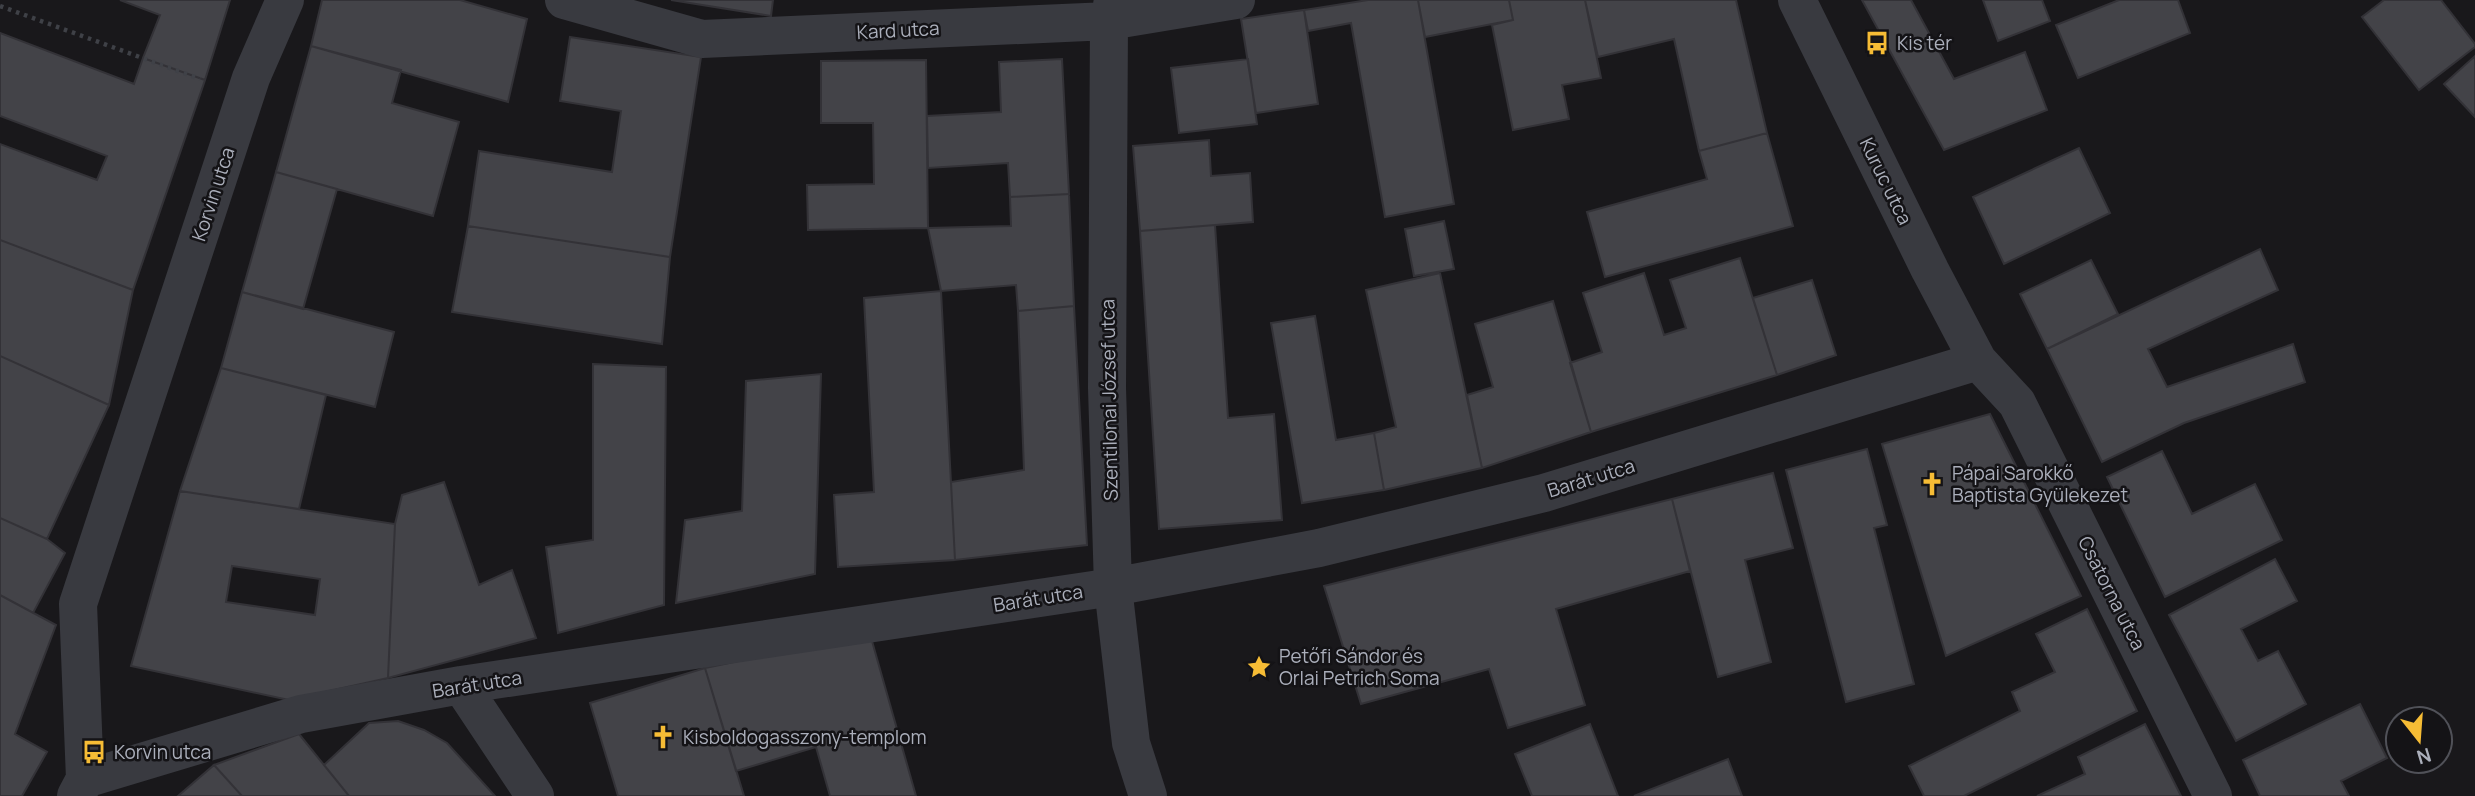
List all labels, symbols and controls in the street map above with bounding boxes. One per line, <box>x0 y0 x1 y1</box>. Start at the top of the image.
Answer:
street label: Kard utca <box>856 15 940 45</box>
bus stop icon: Kis tér <box>1863 29 1891 57</box>
place label: Kis tér <box>1897 30 1952 56</box>
street label: Kuruc utca <box>1854 133 1918 229</box>
street label: Korvin utca <box>186 144 240 244</box>
street label: Szentilonai József utca <box>1094 299 1124 501</box>
street label: Barát utca <box>1544 452 1638 504</box>
place label: Pápai Sarokkő Baptista Gyülekezet <box>1952 460 2128 508</box>
church icon: Pápai Sarokkő Baptista Gyülekezet <box>1918 470 1946 498</box>
street label: Csatorna utca <box>2072 532 2152 654</box>
street label: Barát utca <box>991 578 1085 618</box>
place label: Petőfi Sándor és Orlai Petrich Soma <box>1279 643 1439 691</box>
place icon: Petőfi Sándor és Orlai Petrich Soma <box>1245 653 1273 681</box>
street label: Barát utca <box>430 664 524 704</box>
north arrow <box>2384 705 2454 775</box>
church icon: Kisboldogasszony-templom <box>649 723 677 751</box>
place label: Kisboldogasszony-templom <box>683 724 927 750</box>
bus stop icon: Korvin utca <box>80 738 108 766</box>
place label: Korvin utca <box>114 739 211 765</box>
text: N <box>2414 742 2434 771</box>

